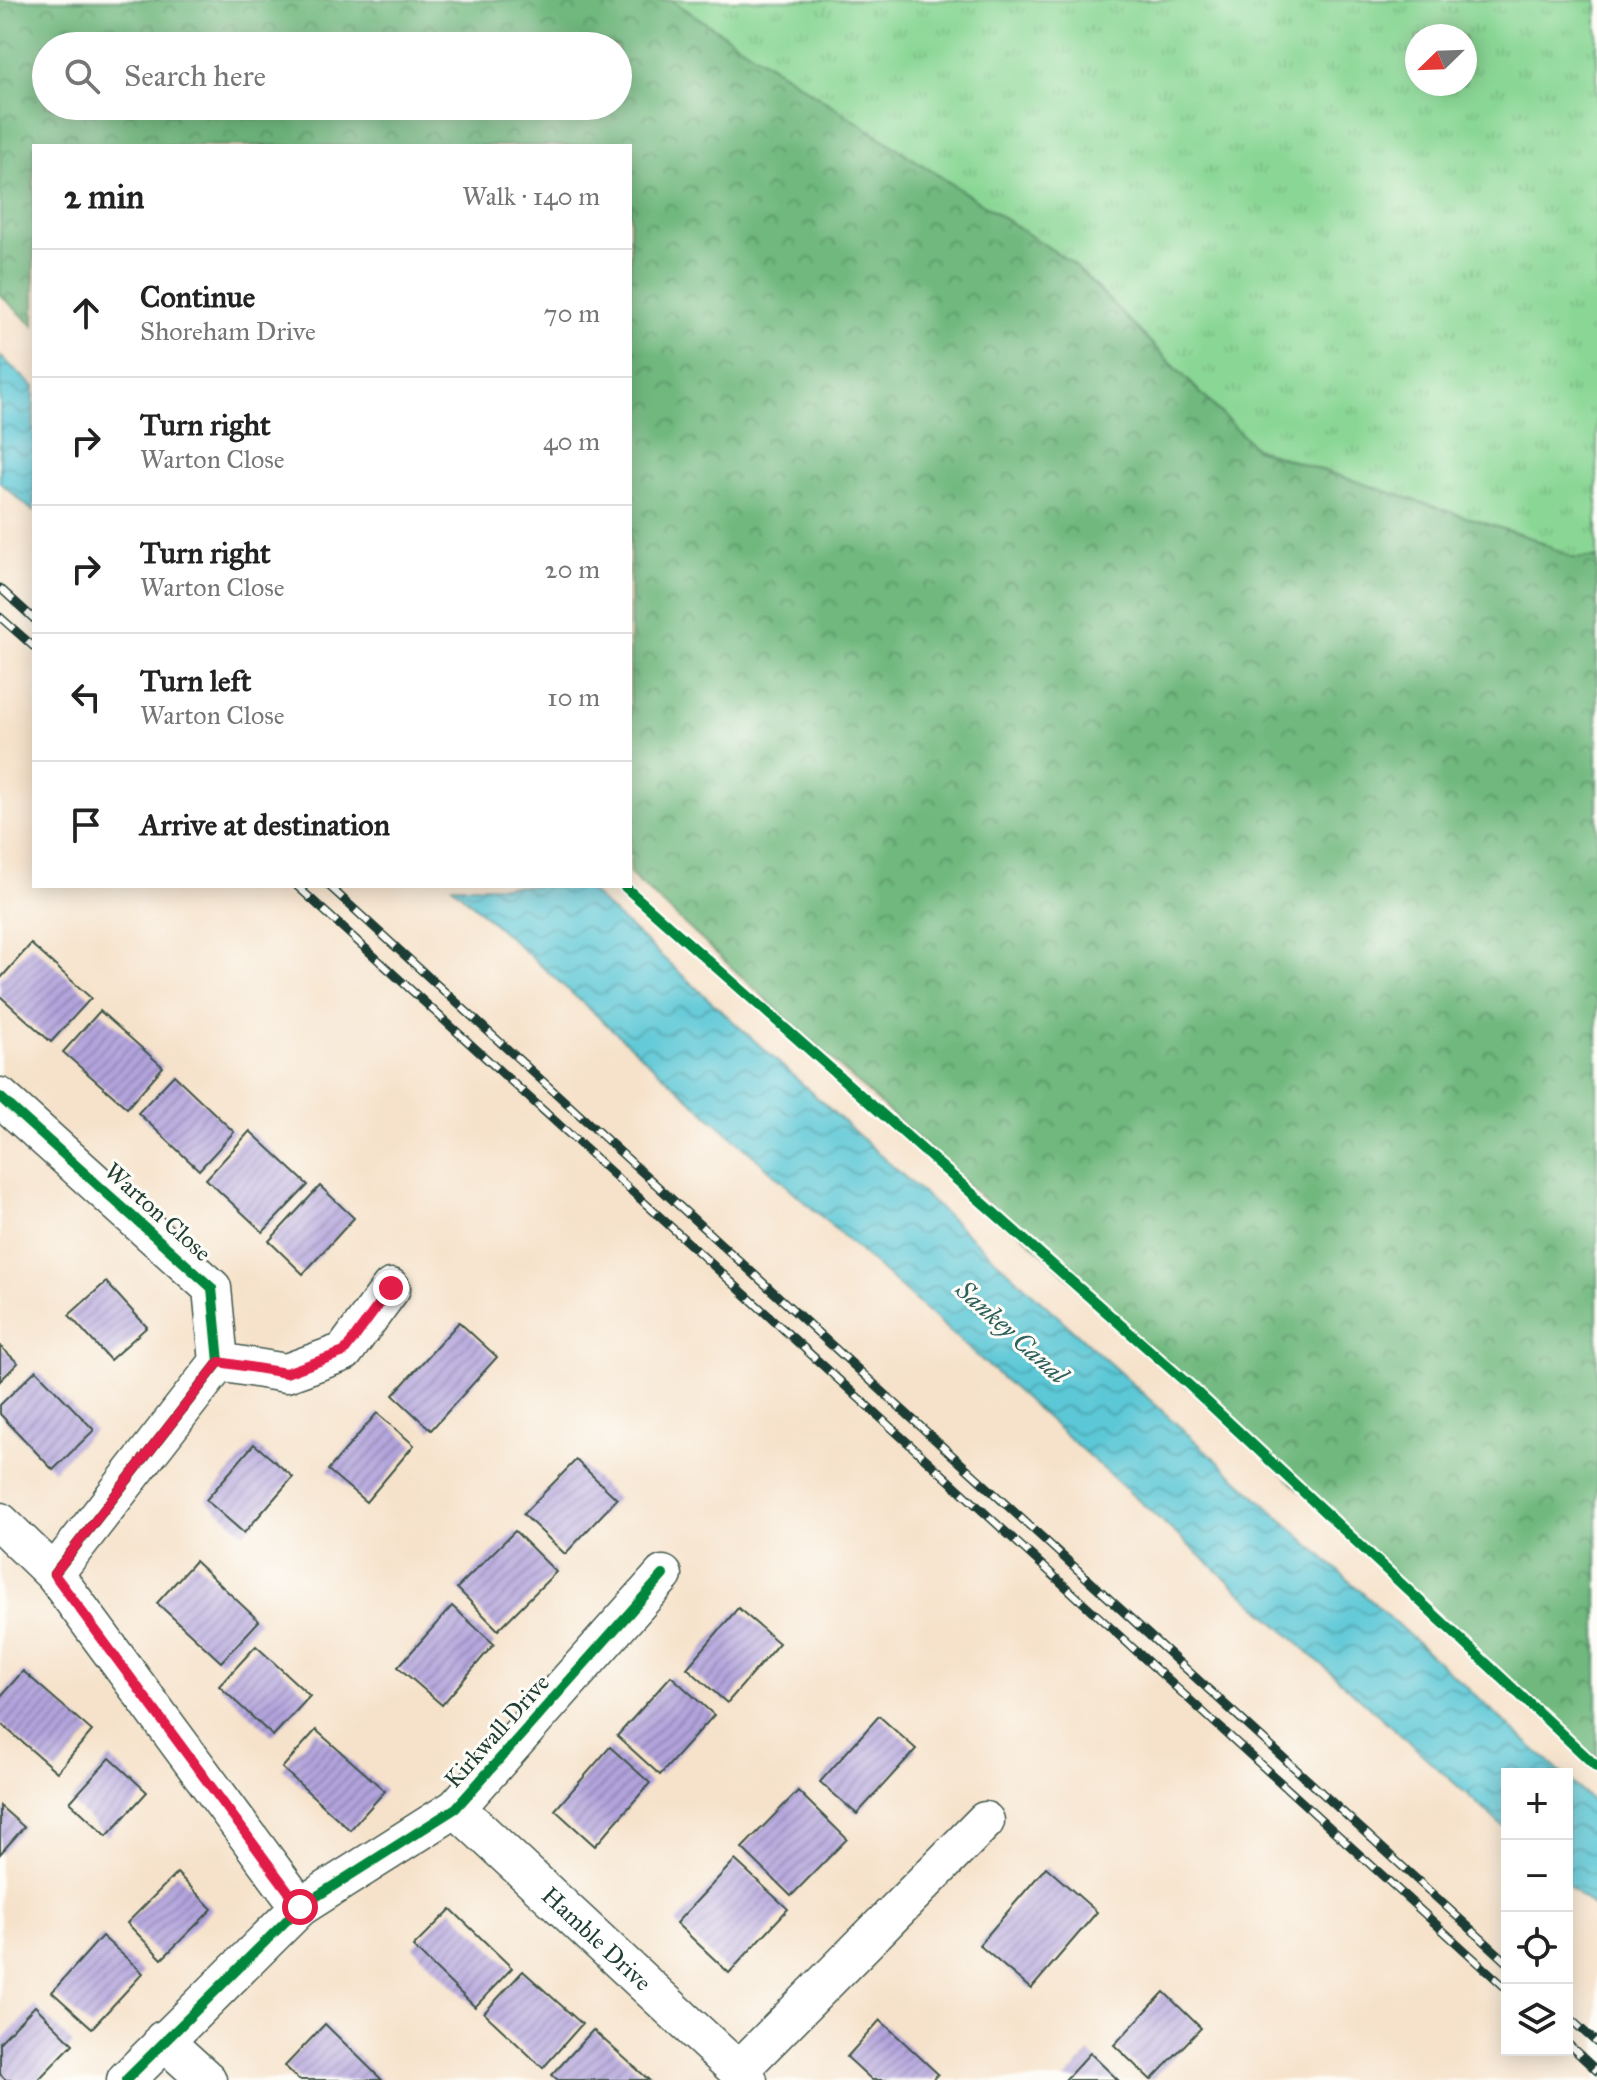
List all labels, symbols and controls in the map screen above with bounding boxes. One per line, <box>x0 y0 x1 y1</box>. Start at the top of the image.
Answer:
north arrow <box>1405 24 1477 96</box>
search box <box>32 32 632 120</box>
icon: search <box>60 54 104 98</box>
text: Search here <box>124 58 266 94</box>
text: 2 min <box>64 176 144 217</box>
text: Walk · 140 m <box>462 180 600 212</box>
text: Continue <box>140 279 255 315</box>
icon: ahead <box>64 291 108 335</box>
text: 70 m <box>544 297 600 329</box>
text: Shoreham Drive <box>140 315 316 347</box>
text: Turn right <box>140 407 271 443</box>
icon: right <box>64 419 108 463</box>
text: 40 m <box>543 425 600 457</box>
text: Warton Close <box>140 443 285 475</box>
text: Turn right <box>140 535 271 571</box>
icon: right <box>64 547 108 591</box>
text: 20 m <box>545 553 600 585</box>
text: Warton Close <box>140 571 285 603</box>
text: Turn left <box>140 663 251 699</box>
icon: left <box>64 675 108 719</box>
text: 10 m <box>547 681 600 713</box>
text: Warton Close <box>140 699 285 731</box>
icon: arrive <box>64 803 108 847</box>
text: Arrive at destination <box>140 807 390 843</box>
street label: Warton Close <box>98 1156 218 1268</box>
route end <box>373 1270 409 1306</box>
water label: Sankey Canal <box>949 1273 1076 1392</box>
street label: Kirkwall Drive <box>438 1668 556 1794</box>
map controls <box>1501 1768 1573 2056</box>
button: + <box>1501 1768 1573 1840</box>
button: − <box>1501 1840 1573 1912</box>
street label: Hamble Drive <box>535 1880 658 1997</box>
route start <box>282 1889 318 1925</box>
button: locate <box>1501 1912 1573 1984</box>
button: layers <box>1501 1984 1573 2056</box>

